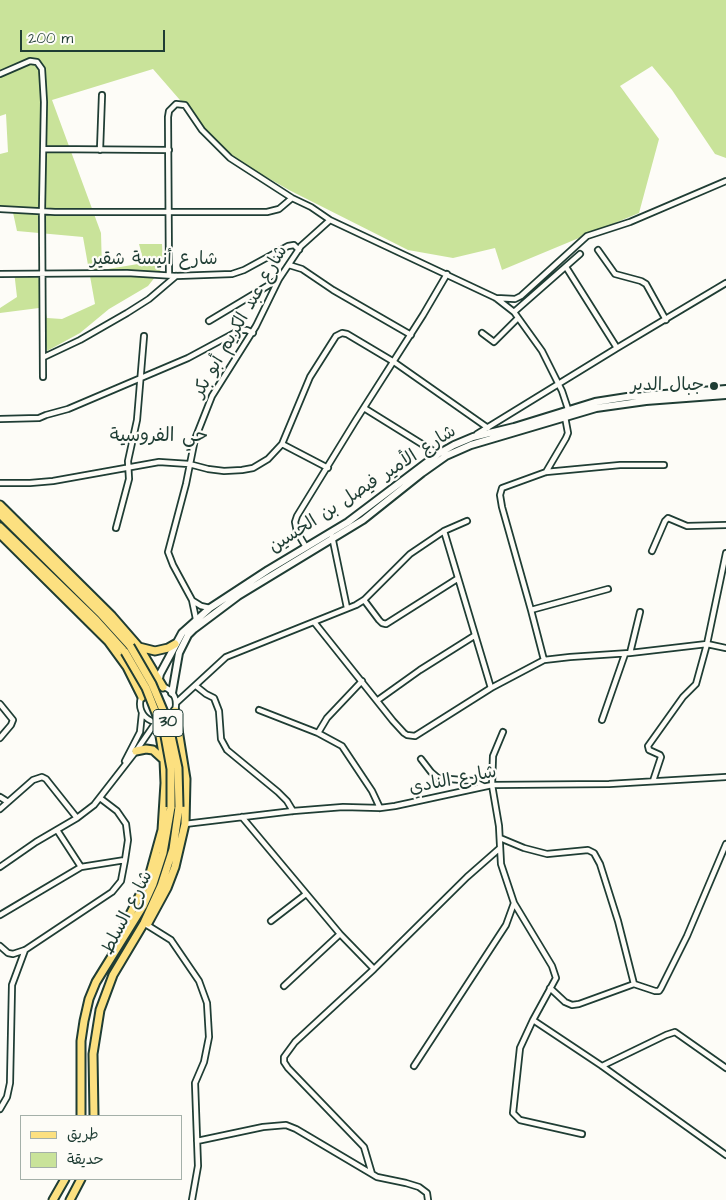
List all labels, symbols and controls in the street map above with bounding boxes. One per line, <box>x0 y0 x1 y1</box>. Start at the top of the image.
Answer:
scale bar <box>22 20 168 52</box>
text: 200 m <box>28 28 73 49</box>
street label: شارع عبد الكريم أبو بكر <box>189 242 293 402</box>
street label: شارع أنيسة شقير <box>90 249 218 271</box>
place label: جبال الدير <box>630 375 704 397</box>
marker: جبال الدير <box>708 380 720 392</box>
street label: شارع الأمير فيصل بن الحسين <box>265 421 461 559</box>
district label: حي الفروسية <box>110 426 208 448</box>
road number: 30 <box>153 710 183 736</box>
street label: شارع النادي <box>407 762 499 800</box>
street label: شارع السلط <box>98 867 158 959</box>
legend <box>20 1115 182 1180</box>
text: طريق <box>67 1124 99 1145</box>
text: حديقة <box>67 1149 104 1170</box>

